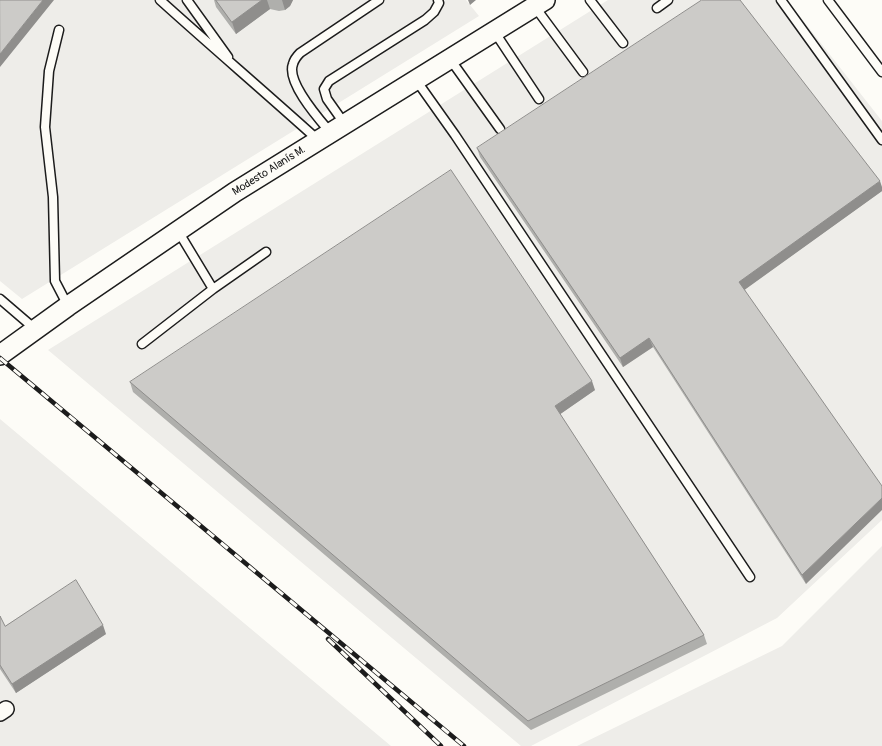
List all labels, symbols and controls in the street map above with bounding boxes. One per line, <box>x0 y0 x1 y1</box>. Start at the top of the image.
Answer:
street label: Modesto Alanís M. <box>230 143 308 199</box>

